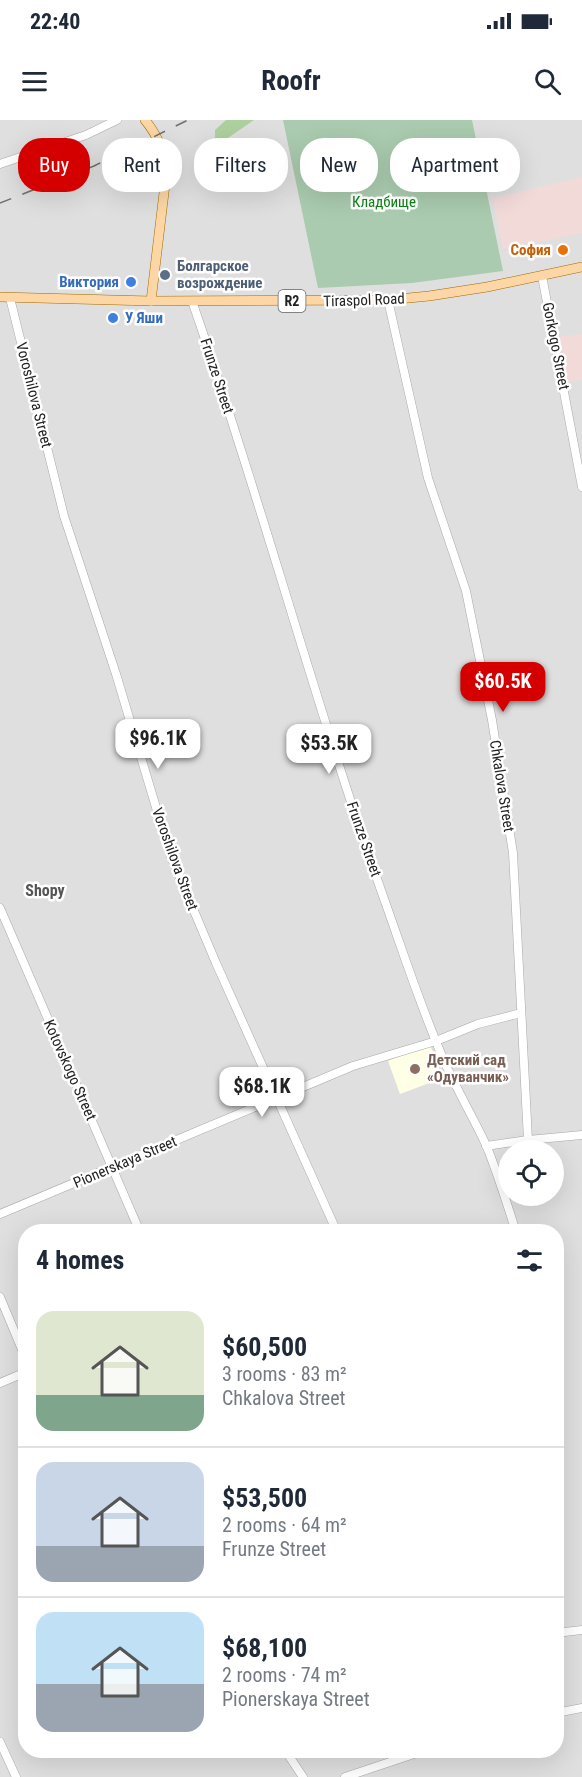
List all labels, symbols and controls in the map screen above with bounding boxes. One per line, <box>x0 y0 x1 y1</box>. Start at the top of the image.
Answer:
text: 22:40 <box>30 9 81 34</box>
icon: menu <box>18 65 51 98</box>
text: Roofr <box>261 65 321 97</box>
icon: search <box>531 65 564 98</box>
chip: Buy <box>18 138 90 192</box>
chip: Rent <box>102 138 182 192</box>
chip: Filters <box>194 138 288 192</box>
chip: New <box>300 138 378 192</box>
chip: Apartment <box>390 138 520 192</box>
park label: Кладбище <box>352 193 416 211</box>
place label: София <box>511 241 551 259</box>
marker: София <box>556 243 570 257</box>
place label: Болгарское возрождение <box>177 257 263 292</box>
marker: Болгарское возрождение <box>158 268 172 282</box>
place label: Виктория <box>59 273 119 291</box>
marker: Виктория <box>124 275 138 289</box>
road number: R2 <box>278 290 306 312</box>
street label: Tiraspol Road <box>323 290 405 310</box>
street label: Gorkogo Street <box>539 301 573 391</box>
place label: У Яши <box>125 309 163 327</box>
marker: У Яши <box>106 311 120 325</box>
street label: Frunze Street <box>196 336 238 416</box>
street label: Voroshilova Street <box>12 340 56 450</box>
pin: $60.5K <box>454 662 552 713</box>
text: $60.5K <box>474 669 532 693</box>
pin: $96.1K <box>109 719 207 770</box>
pin: $53.5K <box>280 724 378 775</box>
text: $96.1K <box>129 726 187 750</box>
text: $53.5K <box>300 731 358 755</box>
street label: Chkalova Street <box>486 739 518 833</box>
street label: Frunze Street <box>343 799 385 879</box>
street label: Voroshilova Street <box>148 805 202 913</box>
district label: Shopy <box>25 881 65 900</box>
street label: Kotovskogo Street <box>40 1017 100 1123</box>
place label: Детский сад «Одуванчик» <box>427 1051 509 1086</box>
marker: Детский сад «Одуванчик» <box>408 1062 422 1076</box>
pin: $68.1K <box>213 1067 311 1118</box>
text: $68.1K <box>233 1074 291 1098</box>
street label: Pionerskaya Street <box>71 1132 179 1192</box>
map controls <box>498 1140 564 1206</box>
button: locate <box>498 1140 564 1206</box>
icon: filters <box>513 1244 546 1277</box>
text: 4 homes <box>36 1245 124 1275</box>
text: $60,500 <box>222 1332 307 1362</box>
icon: home <box>84 1335 156 1407</box>
text: 3 rooms · 83 m² <box>222 1362 347 1386</box>
text: Chkalova Street <box>222 1386 346 1410</box>
text: $53,500 <box>222 1483 307 1513</box>
icon: home <box>84 1486 156 1558</box>
text: 2 rooms · 64 m² <box>222 1513 347 1537</box>
text: Frunze Street <box>222 1537 326 1561</box>
text: $68,100 <box>222 1633 307 1663</box>
icon: home <box>84 1636 156 1708</box>
text: 2 rooms · 74 m² <box>222 1663 347 1687</box>
text: Pionerskaya Street <box>222 1687 370 1711</box>

